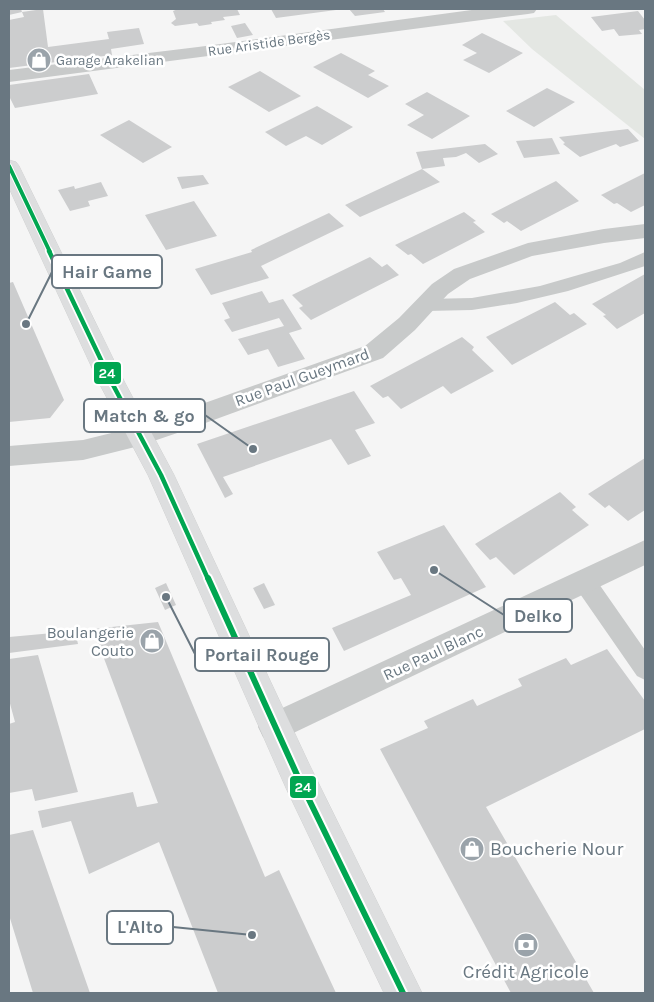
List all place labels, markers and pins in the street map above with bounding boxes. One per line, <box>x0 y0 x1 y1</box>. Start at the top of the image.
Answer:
shop icon: Garage Arakelian <box>26 47 52 73</box>
place label: Garage Arakelian <box>56 52 164 69</box>
callout: Hair Game <box>52 255 162 288</box>
callout: Match & go <box>84 399 205 432</box>
callout: Delko <box>504 599 572 632</box>
place label: Boulangerie Couto <box>47 623 134 660</box>
shop icon: Boulangerie Couto <box>139 628 165 654</box>
callout: Portail Rouge <box>195 638 329 671</box>
shop icon: Boucherie Nour <box>459 836 485 862</box>
place label: Boucherie Nour <box>490 838 623 860</box>
callout: L'Alto <box>107 911 173 944</box>
bank icon: Crédit Agricole <box>513 932 539 958</box>
place label: Crédit Agricole <box>463 961 589 983</box>

